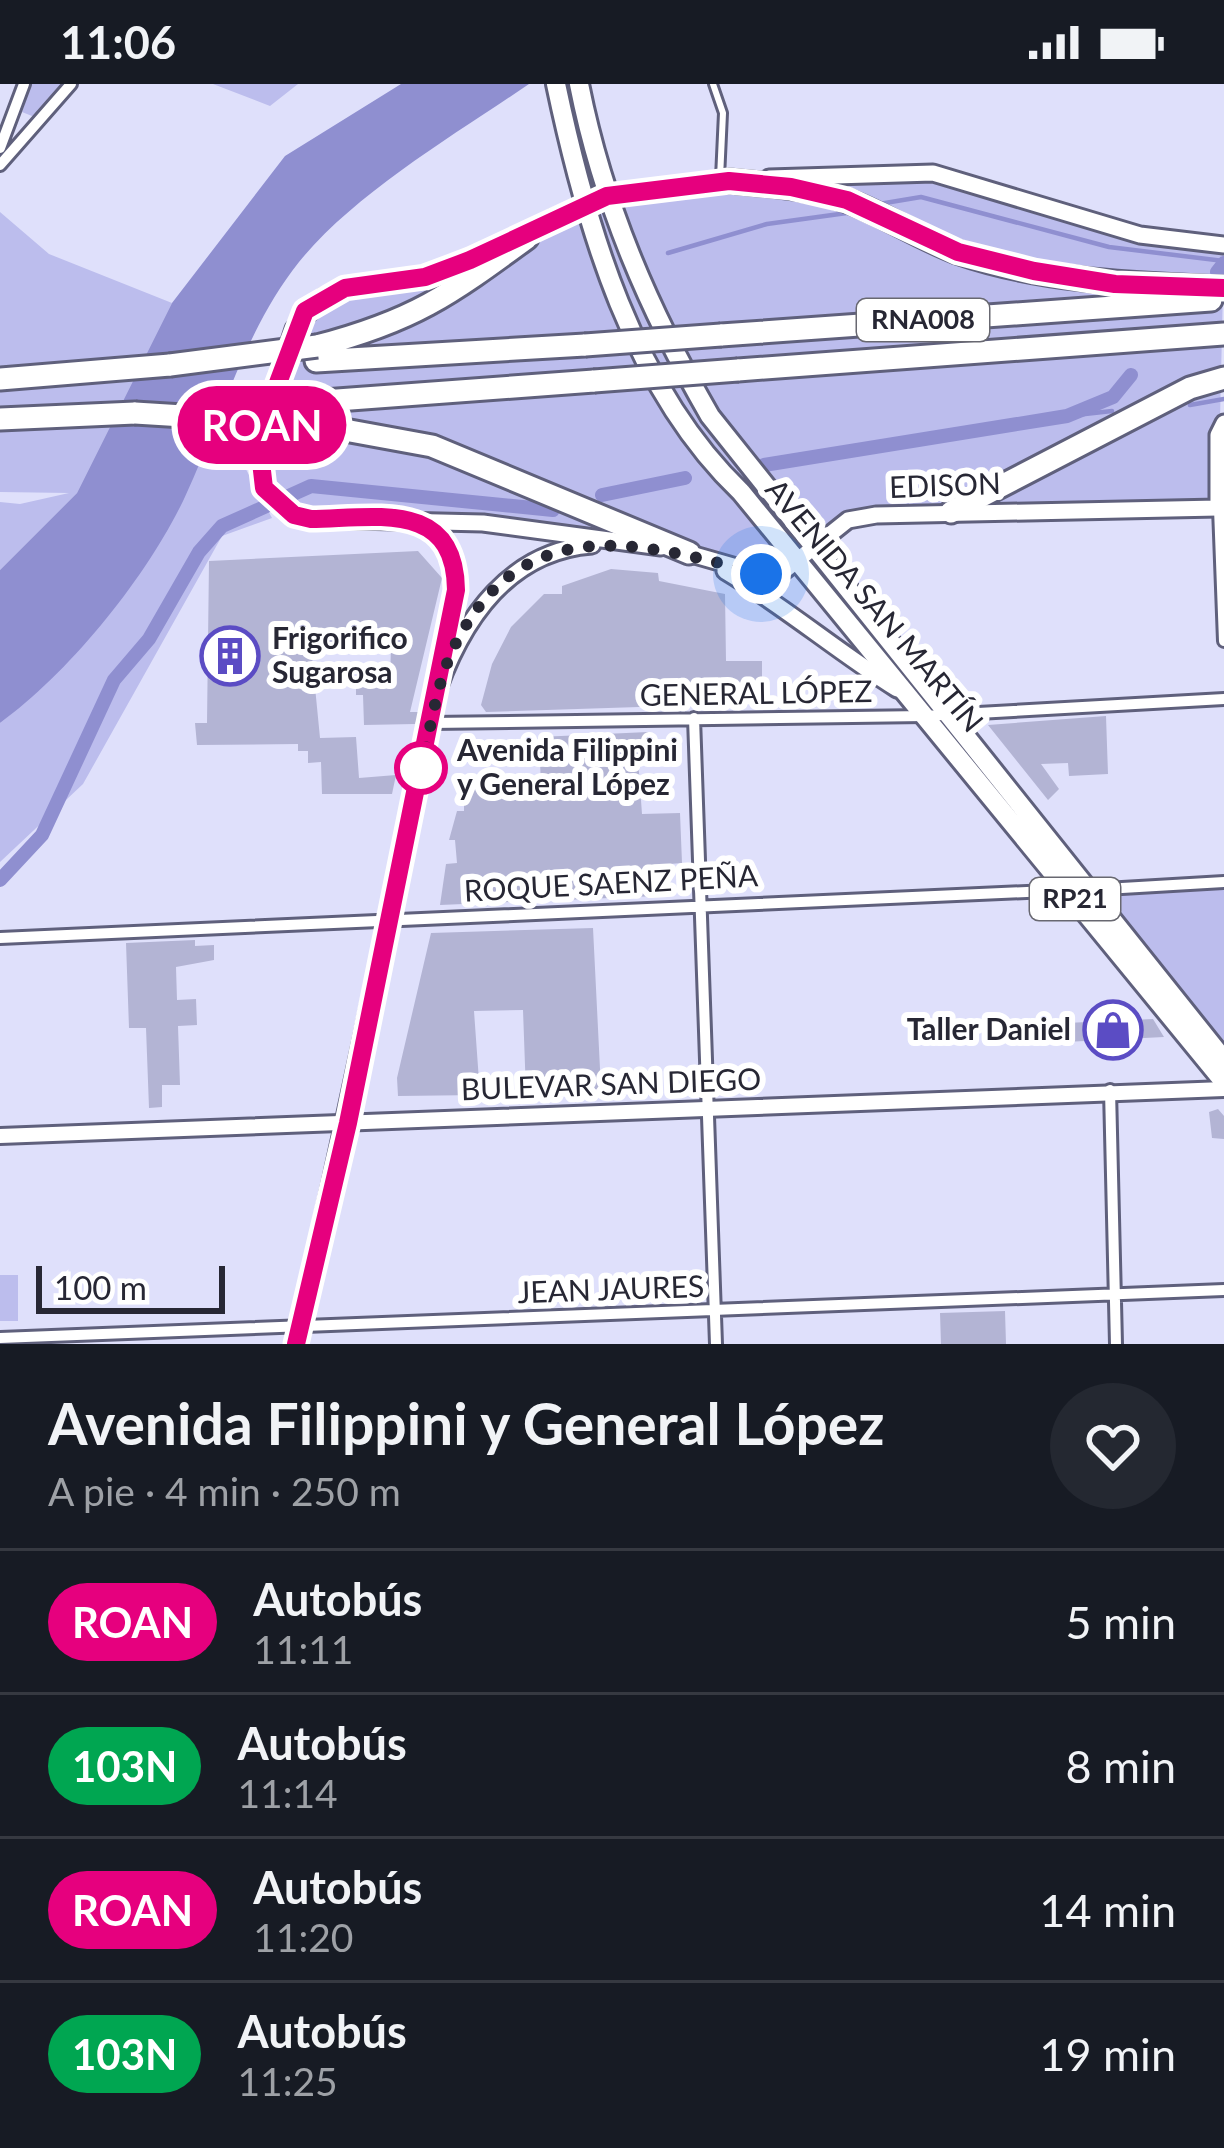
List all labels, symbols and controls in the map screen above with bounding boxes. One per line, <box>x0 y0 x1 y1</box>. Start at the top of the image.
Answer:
text: 11:06 <box>60 15 176 69</box>
road number: RNA008 <box>857 299 989 341</box>
line badge: ROAN <box>178 386 346 464</box>
text: ROAN <box>201 400 323 450</box>
street label: EDISON <box>888 464 1001 504</box>
street label: AVENIDA SAN MARTÍN <box>759 471 992 738</box>
your location <box>731 544 791 604</box>
place label: Frigorifico Sugarosa <box>272 619 408 689</box>
building icon: Frigorifico Sugarosa <box>199 625 261 687</box>
street label: GENERAL LÓPEZ <box>639 672 873 712</box>
place label: Avenida Filippini y General López <box>456 731 678 801</box>
marker: Avenida Filippini y General López <box>396 743 446 793</box>
street label: ROQUE SAENZ PEÑA <box>463 856 760 908</box>
road number: RP21 <box>1030 878 1120 920</box>
shop icon: Taller Daniel <box>1082 999 1144 1061</box>
place label: Taller Daniel <box>907 1010 1071 1046</box>
street label: BULEVAR SAN DIEGO <box>460 1060 762 1106</box>
scale bar <box>36 1260 225 1313</box>
text: 100 m <box>54 1267 147 1307</box>
street label: JEAN JAURES <box>517 1267 705 1309</box>
button: heart <box>1050 1383 1176 1509</box>
text: Avenida Filippini y General López <box>48 1389 884 1457</box>
text: A pie · 4 min · 250 m <box>48 1468 401 1514</box>
text: Autobús <box>253 1572 422 1626</box>
text: 5 min <box>1065 1595 1176 1649</box>
text: ROAN <box>72 1597 193 1647</box>
text: 11:11 <box>253 1626 353 1672</box>
text: Autobús <box>237 1716 407 1770</box>
text: 8 min <box>1065 1739 1176 1793</box>
text: 103N <box>72 1741 177 1791</box>
text: 11:14 <box>237 1770 338 1816</box>
text: Autobús <box>253 1860 422 1914</box>
text: 14 min <box>1039 1883 1176 1937</box>
text: ROAN <box>72 1885 193 1935</box>
text: 11:20 <box>253 1914 353 1960</box>
text: Autobús <box>237 2004 407 2058</box>
text: 19 min <box>1039 2027 1176 2081</box>
text: 103N <box>72 2029 177 2079</box>
text: 11:25 <box>237 2058 338 2104</box>

